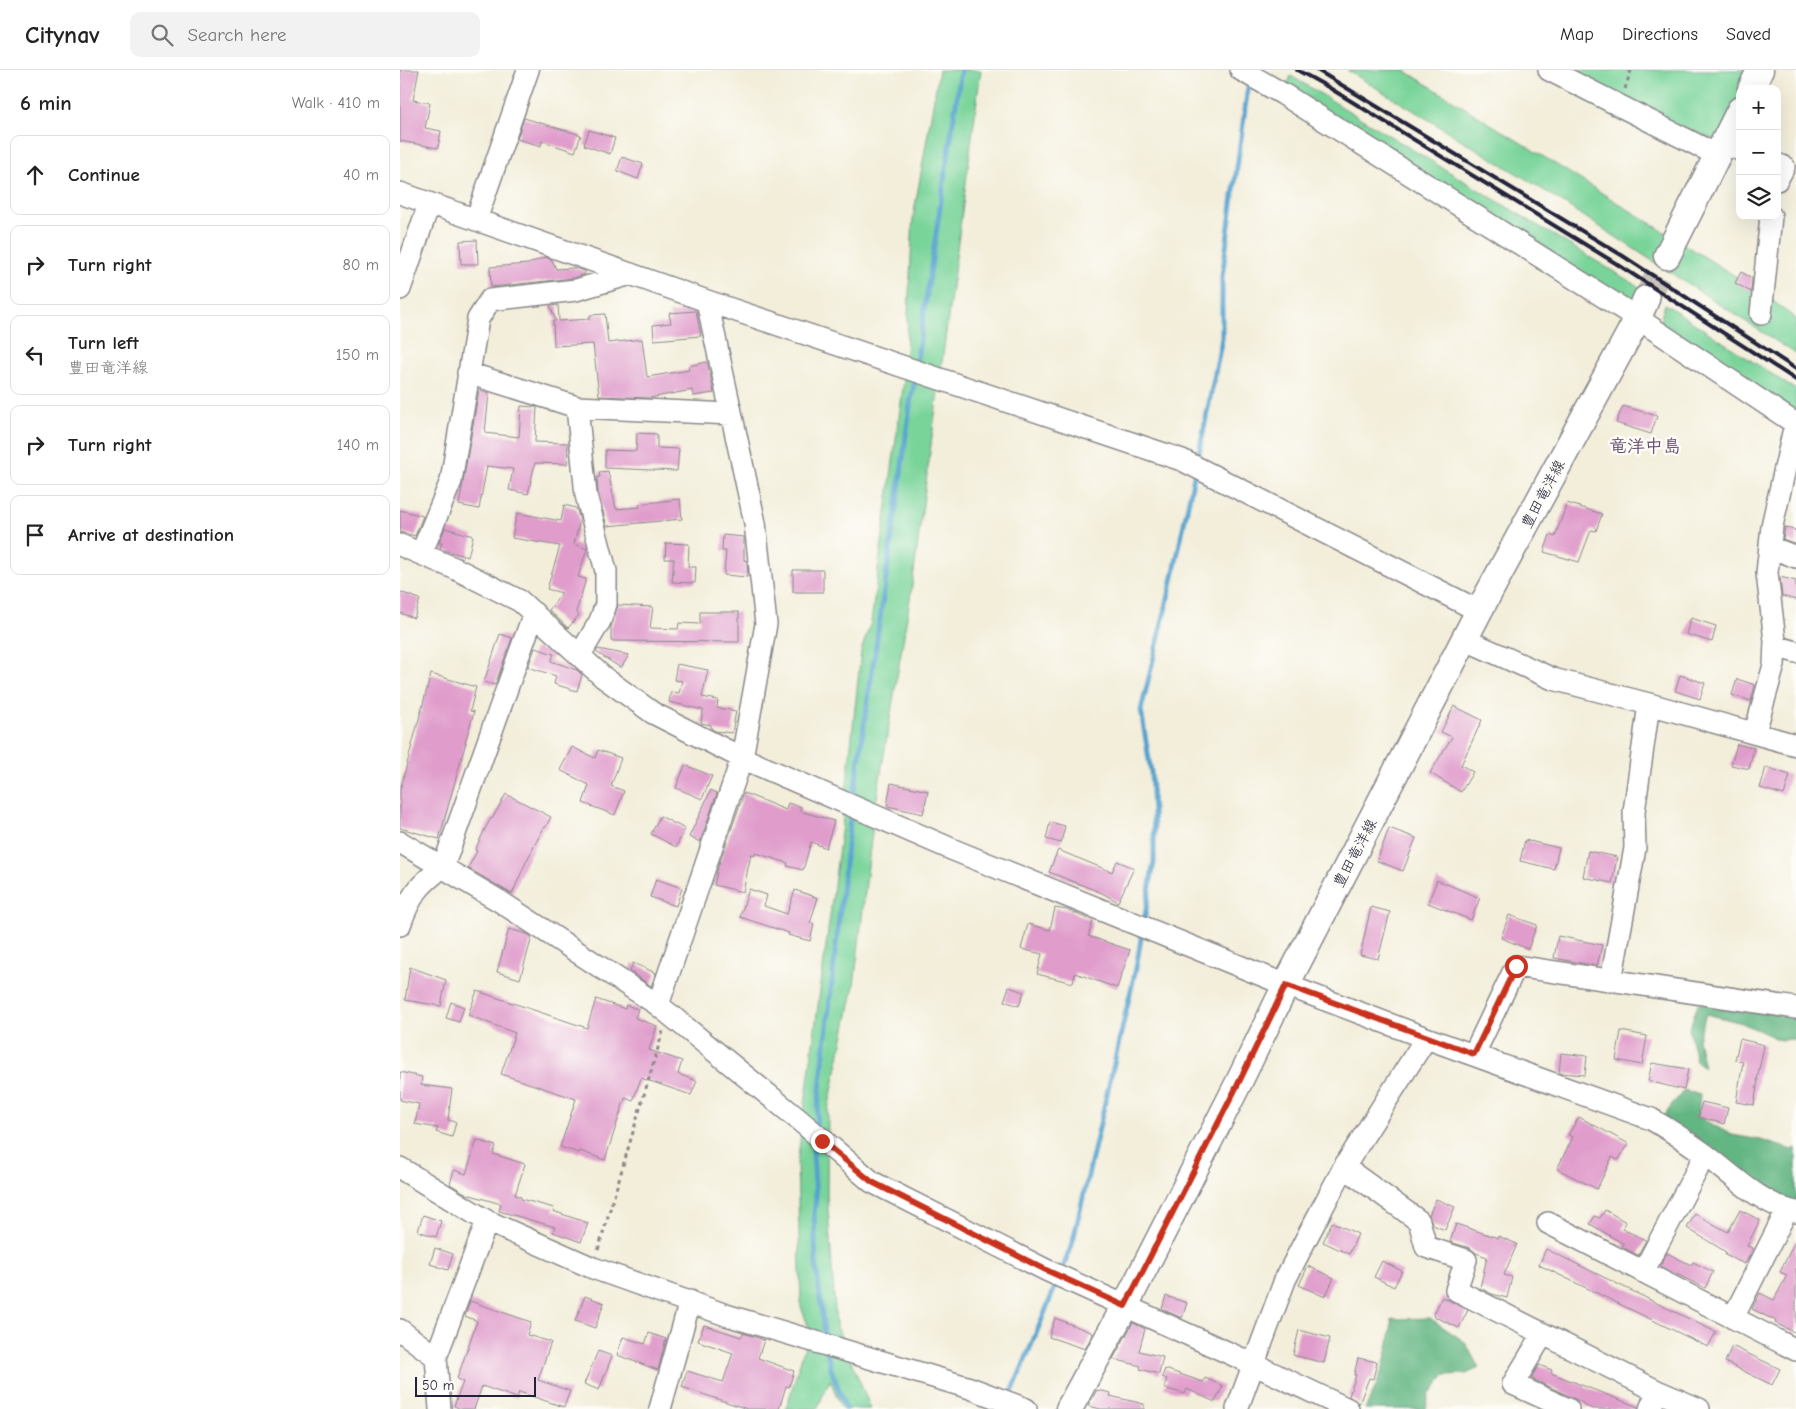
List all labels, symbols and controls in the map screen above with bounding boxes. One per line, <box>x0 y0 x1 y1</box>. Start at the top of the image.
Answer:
search box <box>130 12 480 57</box>
text: Citynav <box>25 21 100 49</box>
icon: search <box>148 21 176 49</box>
text: Search here <box>188 24 286 46</box>
text: Map <box>1560 24 1594 45</box>
text: Directions <box>1622 24 1698 45</box>
text: Saved <box>1726 24 1771 45</box>
map controls <box>1736 85 1781 220</box>
button: + <box>1736 85 1781 130</box>
text: 6 min <box>20 91 72 115</box>
text: Walk · 410 m <box>292 94 380 112</box>
button: − <box>1736 130 1781 175</box>
icon: ahead <box>21 161 49 189</box>
text: Continue <box>68 164 140 186</box>
text: 40 m <box>343 166 379 184</box>
button: layers <box>1736 175 1781 220</box>
icon: right <box>21 251 49 279</box>
text: Turn right <box>68 254 152 276</box>
text: 80 m <box>342 256 379 274</box>
text: Turn left <box>68 332 139 354</box>
icon: left <box>21 341 49 369</box>
text: 150 m <box>336 346 379 364</box>
text: 豊田竜洋線 <box>68 359 148 377</box>
icon: right <box>21 431 49 459</box>
text: Turn right <box>68 434 152 456</box>
text: 140 m <box>337 436 379 454</box>
district label: 竜洋中島 <box>1609 436 1681 457</box>
street label: 豊田竜洋線 <box>1517 457 1569 531</box>
icon: arrive <box>21 521 49 549</box>
text: Arrive at destination <box>68 524 234 546</box>
street label: 豊田竜洋線 <box>1329 816 1381 890</box>
route start <box>1505 955 1528 978</box>
route end <box>811 1130 834 1153</box>
scale bar <box>415 1374 536 1397</box>
text: 50 m <box>422 1377 454 1394</box>

